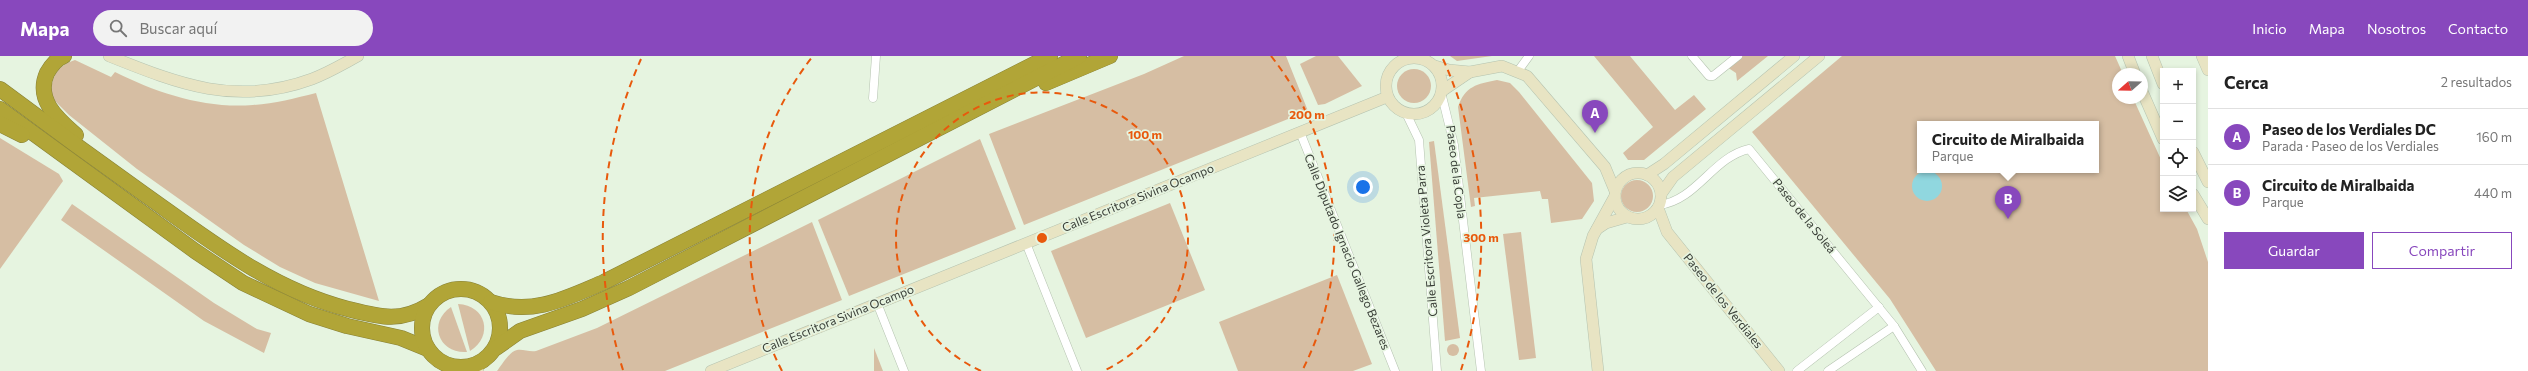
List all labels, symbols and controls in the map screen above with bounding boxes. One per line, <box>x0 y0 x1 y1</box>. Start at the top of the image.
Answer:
search box <box>93 10 373 46</box>
text: Mapa <box>20 17 69 40</box>
icon: search <box>107 17 129 39</box>
text: Buscar aquí <box>139 19 217 37</box>
text: Inicio <box>2252 20 2287 37</box>
text: Mapa <box>2309 20 2345 37</box>
text: Nosotros <box>2367 20 2426 37</box>
text: Contacto <box>2448 20 2508 37</box>
north arrow <box>2112 68 2148 104</box>
map controls <box>2160 68 2196 212</box>
button: + <box>2160 68 2196 104</box>
text: Cerca <box>2224 72 2269 93</box>
text: 2 resultados <box>2441 74 2512 90</box>
pin: A <box>1582 100 1608 133</box>
button: − <box>2160 104 2196 140</box>
text: 200 m <box>1289 107 1325 121</box>
text: Paseo de los Verdiales DC <box>2262 120 2436 138</box>
popup <box>1917 121 2099 173</box>
street label: Paseo de la Copla <box>1444 124 1470 219</box>
text: 100 m <box>1128 127 1162 141</box>
text: A <box>2232 129 2242 145</box>
text: 160 m <box>2476 129 2512 145</box>
text: Circuito de Miralbaida <box>1932 130 2084 148</box>
text: Parada · Paseo de los Verdiales <box>2262 138 2439 154</box>
button: locate <box>2160 140 2196 176</box>
text: Parque <box>1932 148 1973 164</box>
street label: Calle Diputado Ignacio Gallego Bezares <box>1302 152 1394 352</box>
street label: Calle Escritora Sivina Ocampo <box>1060 160 1216 234</box>
street label: Calle Escritora Violeta Parra <box>1412 165 1440 317</box>
street label: Paseo de la Soleá <box>1770 175 1839 256</box>
button: layers <box>2160 176 2196 212</box>
text: Circuito de Miralbaida <box>2262 176 2414 194</box>
your location <box>1353 177 1373 197</box>
text: B <box>2233 185 2241 201</box>
text: 440 m <box>2474 185 2512 201</box>
pin: B <box>1995 186 2021 219</box>
text: Parque <box>2262 194 2304 210</box>
text: 300 m <box>1463 230 1499 244</box>
centre of rings <box>1035 231 1049 245</box>
button: Guardar <box>2224 232 2364 269</box>
button: Compartir <box>2372 232 2512 269</box>
street label: Paseo de los Verdiales <box>1681 250 1766 351</box>
street label: Calle Escritora Sivina Ocampo <box>760 281 916 355</box>

